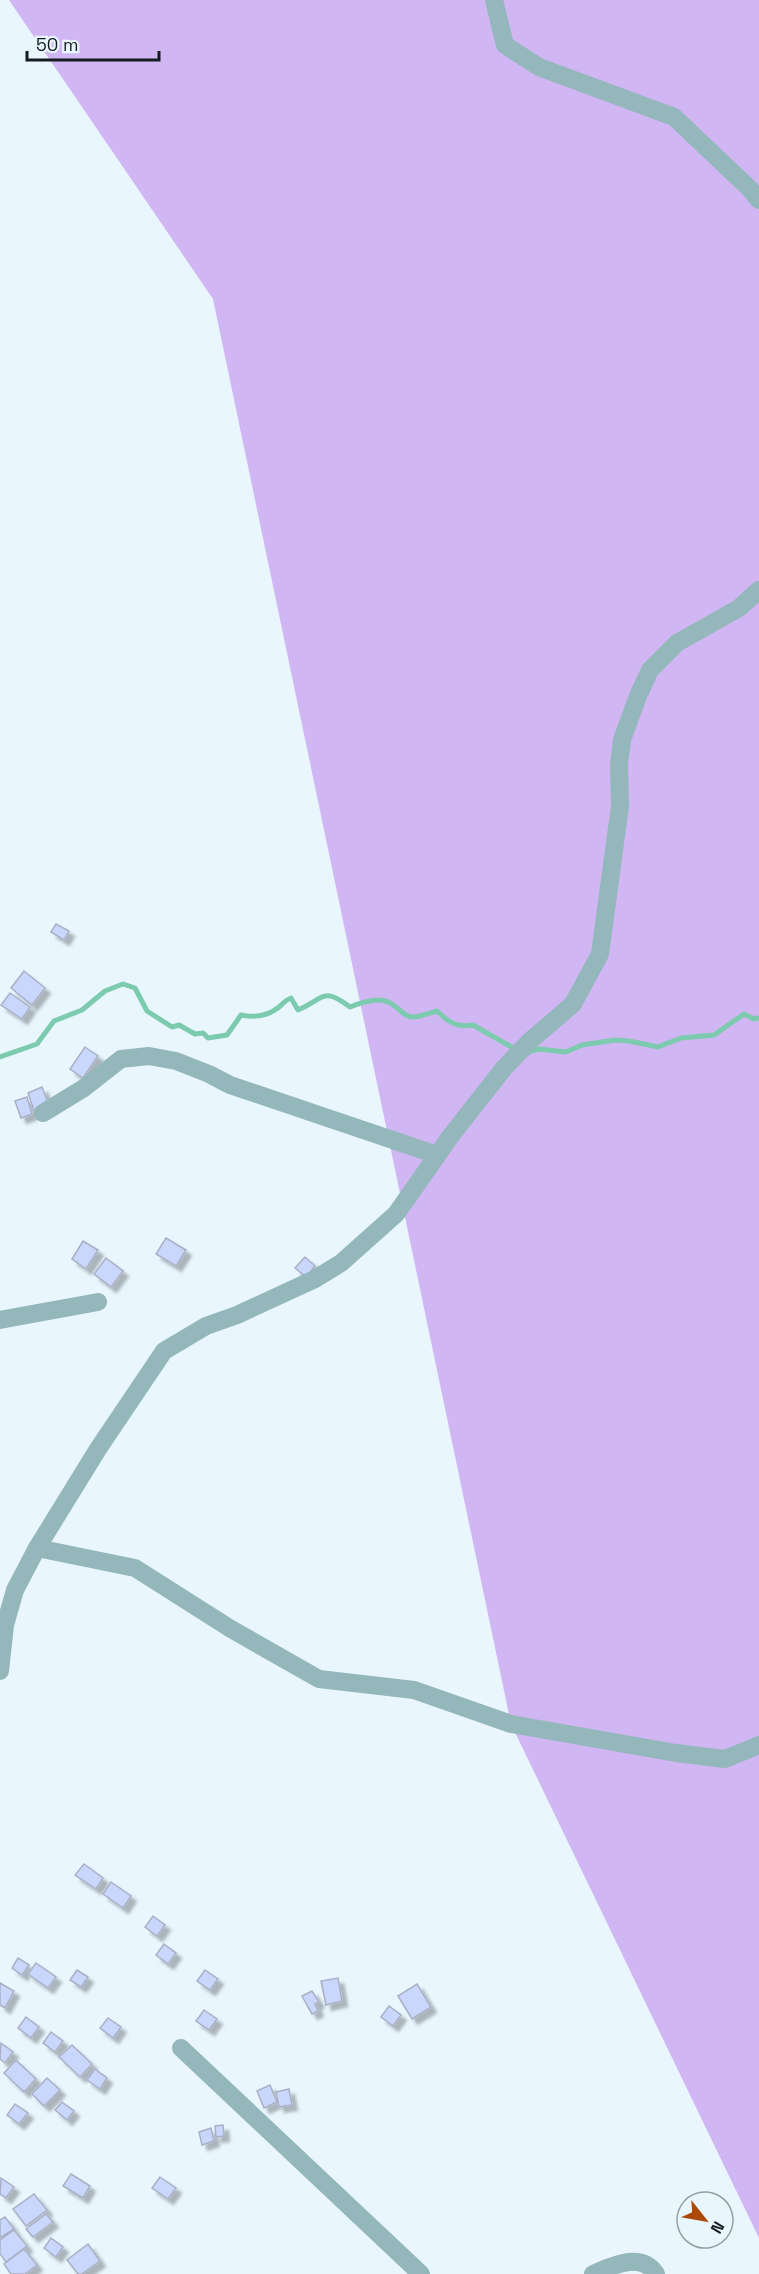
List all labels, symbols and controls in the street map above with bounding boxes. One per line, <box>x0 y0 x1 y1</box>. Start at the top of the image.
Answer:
scale bar <box>27 24 159 62</box>
text: 50 m <box>36 33 78 56</box>
north arrow <box>675 2190 735 2250</box>
text: N <box>706 2217 729 2237</box>

